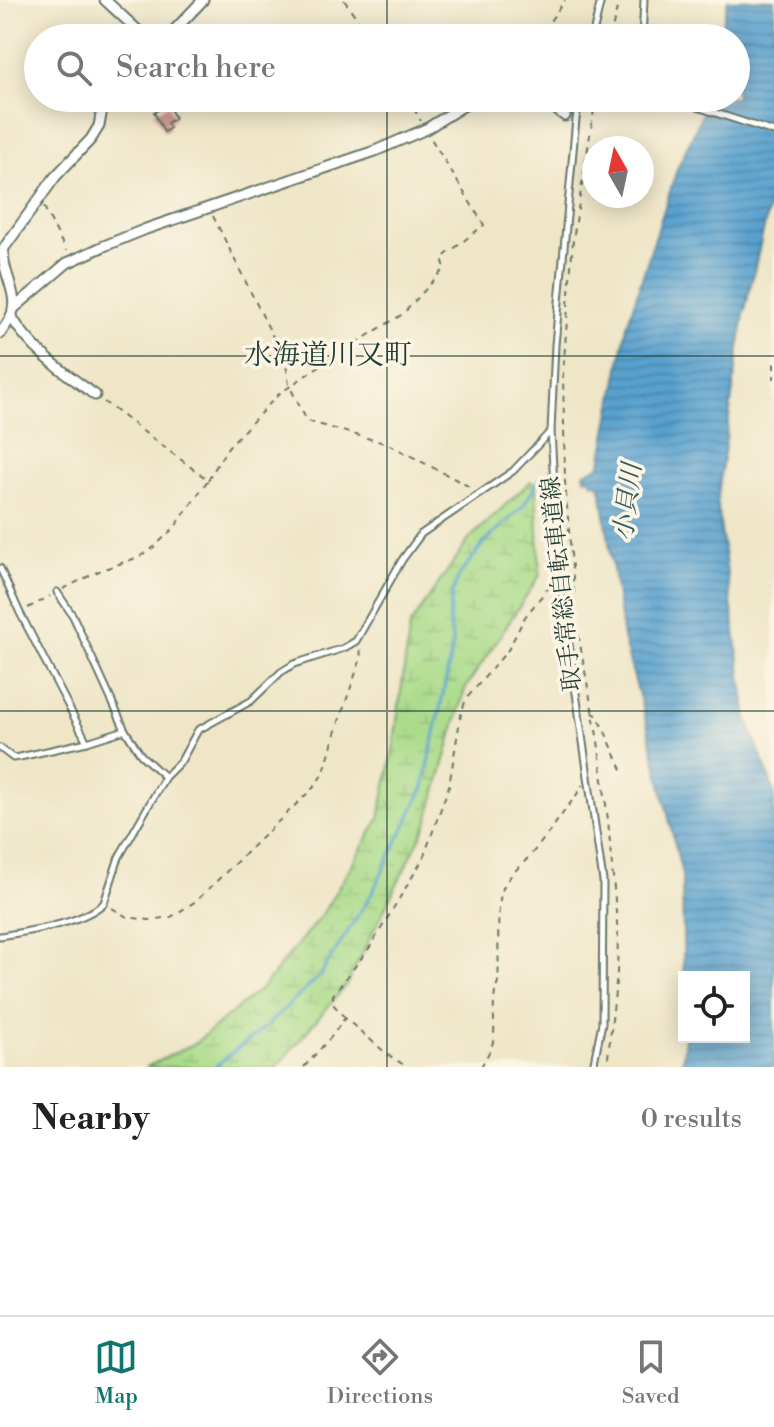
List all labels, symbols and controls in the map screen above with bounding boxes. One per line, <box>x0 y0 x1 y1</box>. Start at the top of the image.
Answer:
search box <box>24 24 750 112</box>
icon: search <box>52 46 96 90</box>
text: Search here <box>116 49 276 87</box>
north arrow <box>582 136 654 208</box>
district label: 水海道川又町 <box>244 338 412 373</box>
water label: 小貝川 <box>607 458 649 543</box>
street label: 取手常総自転車道線 <box>536 475 588 693</box>
map controls <box>678 971 750 1043</box>
button: locate <box>678 971 750 1043</box>
text: Nearby <box>32 1098 150 1140</box>
text: 0 results <box>641 1103 742 1135</box>
tab: Map <box>94 1335 138 1410</box>
tab: Directions <box>327 1335 433 1410</box>
tab: Saved <box>622 1335 680 1410</box>

